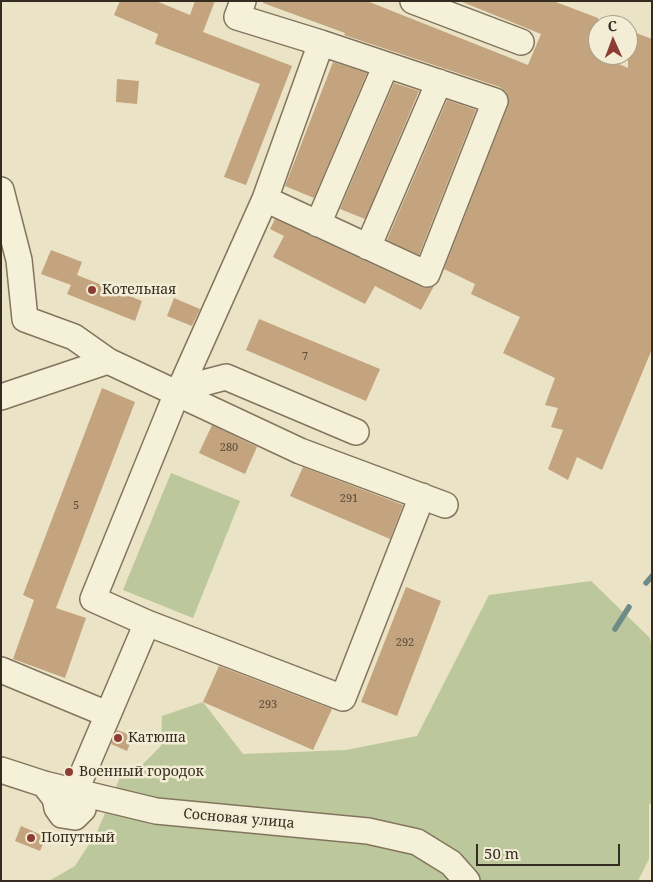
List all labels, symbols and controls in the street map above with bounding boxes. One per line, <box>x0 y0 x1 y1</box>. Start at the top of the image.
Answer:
north arrow <box>588 15 638 65</box>
text: С <box>608 16 617 35</box>
place label: Котельная <box>102 282 176 298</box>
marker: Котельная <box>86 284 98 296</box>
house number: 7 <box>302 350 308 364</box>
house number: 280 <box>220 441 238 455</box>
house number: 291 <box>340 492 358 506</box>
house number: 5 <box>73 499 79 513</box>
house number: 292 <box>396 636 414 650</box>
house number: 293 <box>259 698 277 712</box>
place label: Катюша <box>128 730 186 746</box>
marker: Катюша <box>112 732 124 744</box>
place label: Военный городок <box>79 764 204 780</box>
marker: Военный городок <box>63 766 75 778</box>
street label: Сосновая улица <box>183 806 295 832</box>
place label: Попутный <box>41 830 115 846</box>
marker: Попутный <box>25 832 37 844</box>
scale bar <box>478 834 622 866</box>
text: 50 m <box>484 843 519 863</box>

